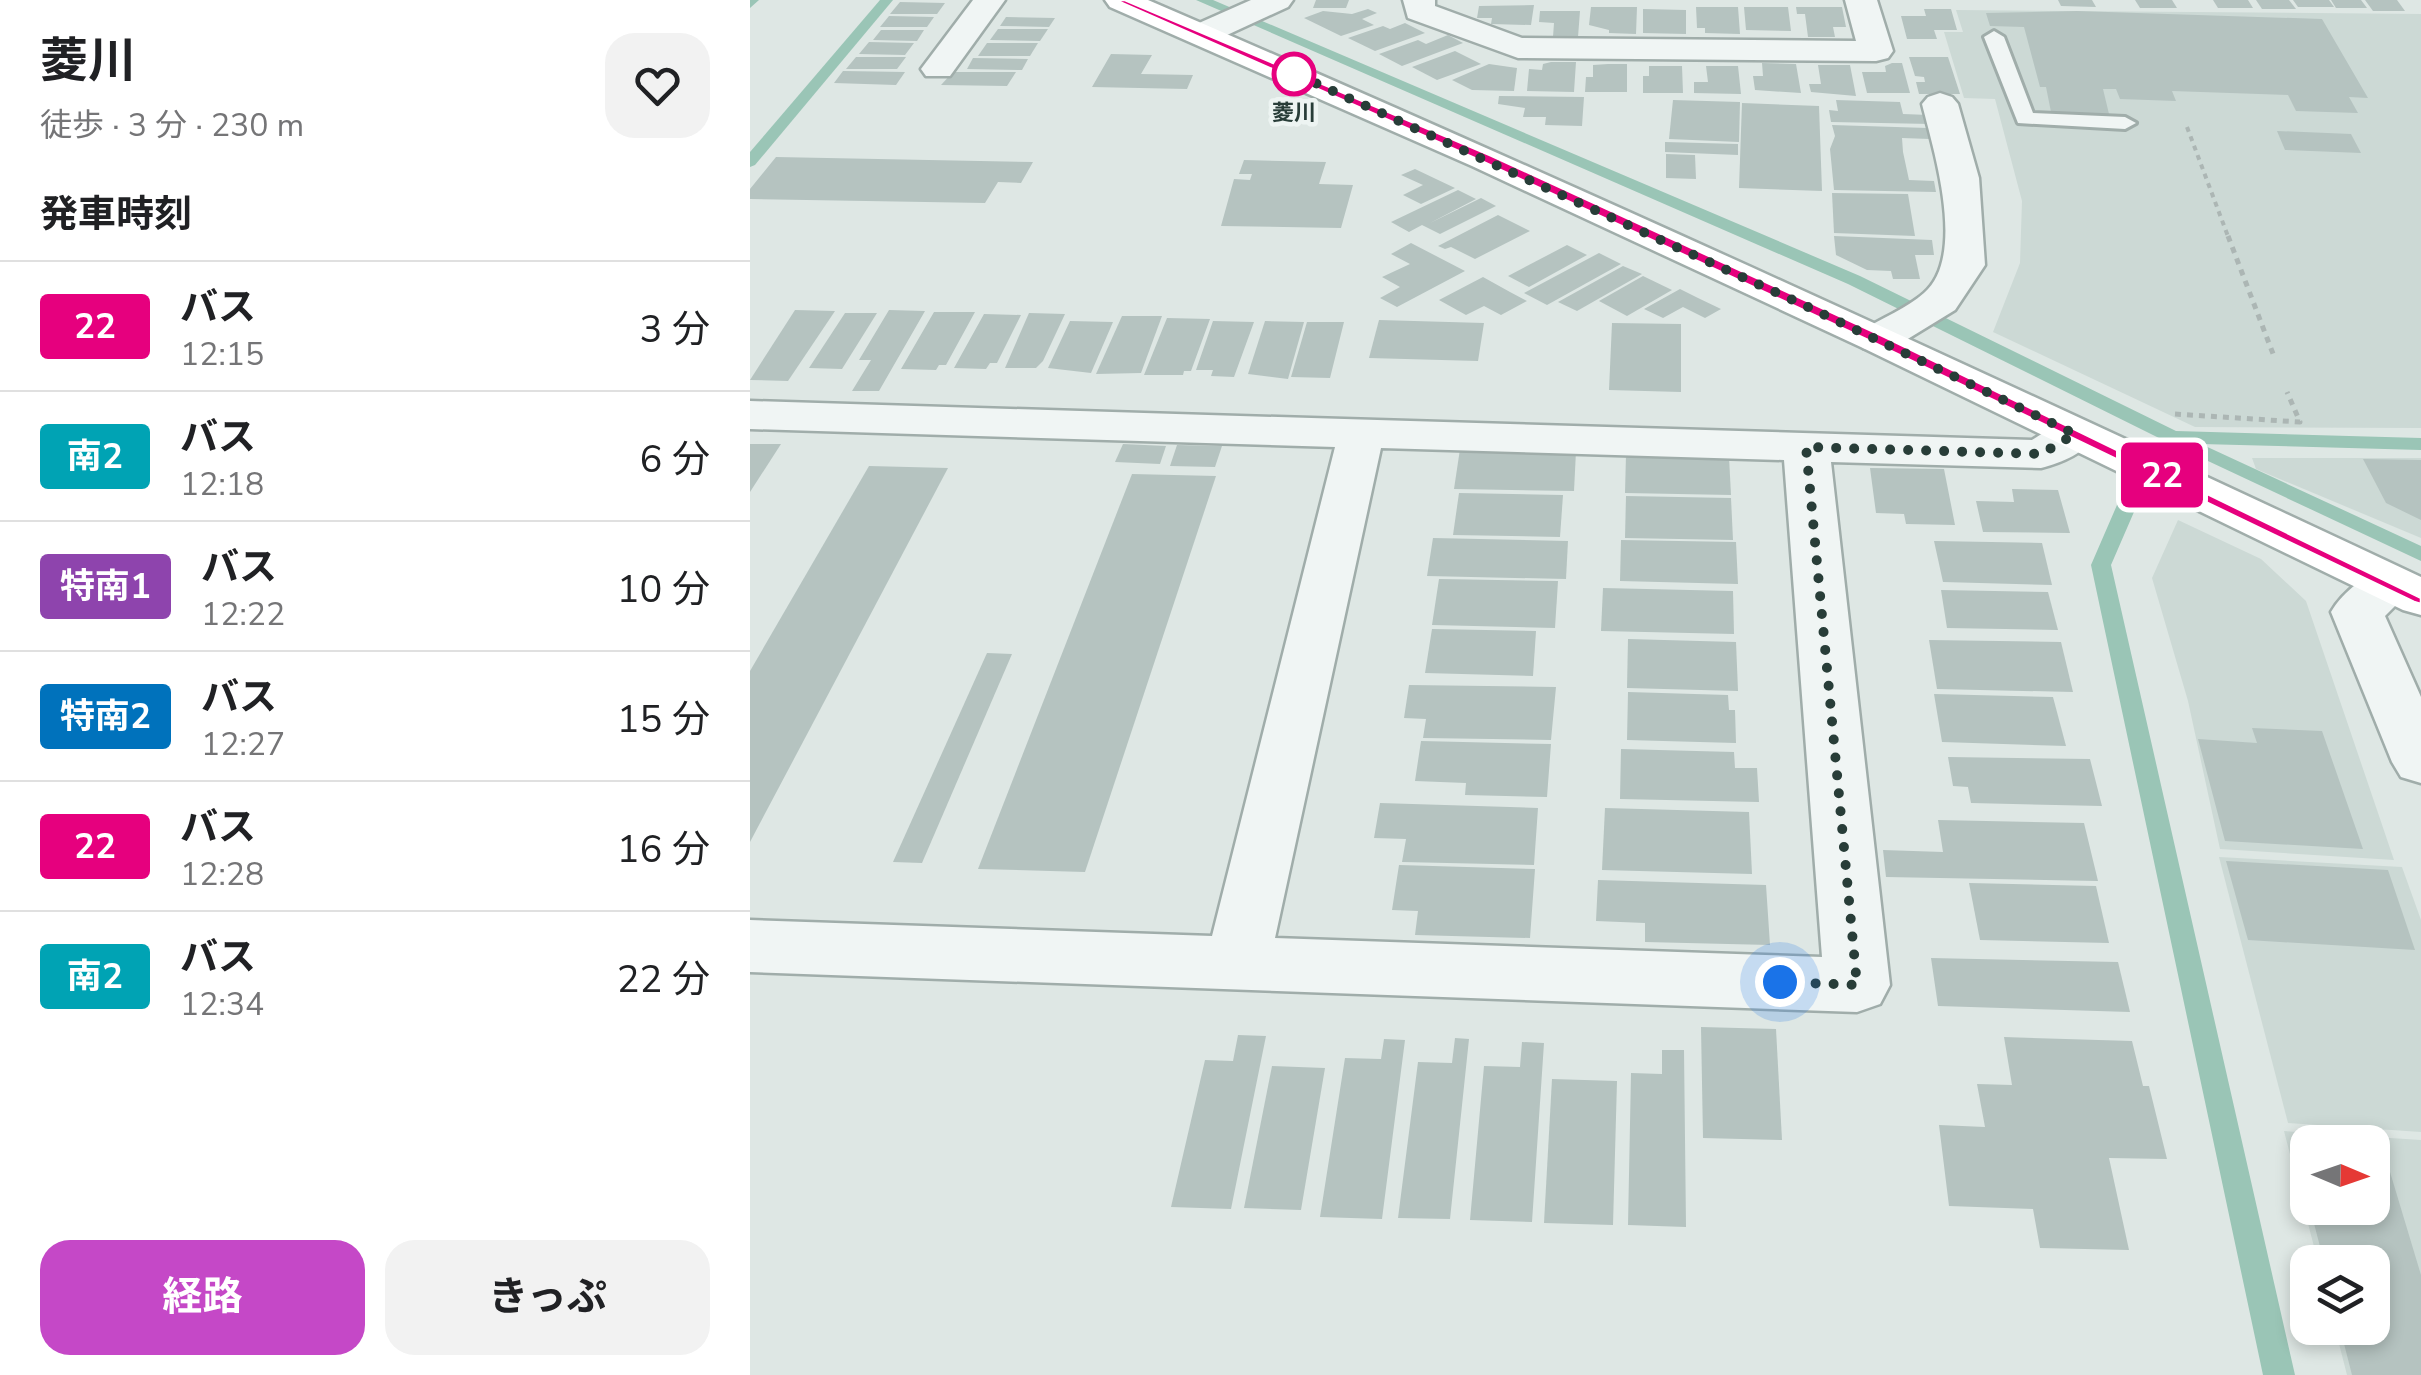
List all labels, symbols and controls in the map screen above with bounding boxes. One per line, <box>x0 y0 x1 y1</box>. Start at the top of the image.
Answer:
text: 菱川 <box>40 28 136 94</box>
button: heart <box>605 33 710 138</box>
marker: 菱川 <box>1273 53 1315 95</box>
place label: 菱川 <box>1272 98 1316 128</box>
text: 徒歩 · 3 分 · 230 m <box>40 104 304 147</box>
text: 発車時刻 <box>40 189 192 240</box>
text: バス <box>180 282 256 333</box>
text: 22 <box>74 303 116 350</box>
text: 3 分 <box>639 304 710 355</box>
text: 12:15 <box>180 333 264 376</box>
text: バス <box>180 412 256 463</box>
text: 南2 <box>67 433 123 480</box>
text: 6 分 <box>639 434 710 485</box>
line badge: 22 <box>2117 442 2207 508</box>
text: 22 <box>2141 452 2183 499</box>
text: 12:18 <box>180 463 264 506</box>
text: バス <box>201 542 277 593</box>
text: 特南1 <box>60 563 151 610</box>
text: 10 分 <box>617 564 710 615</box>
text: 12:22 <box>201 593 285 636</box>
text: バス <box>201 672 277 723</box>
text: 特南2 <box>60 693 151 740</box>
text: 15 分 <box>617 694 710 745</box>
text: 12:27 <box>201 723 285 766</box>
text: バス <box>180 802 256 853</box>
text: 22 <box>74 823 116 870</box>
text: 16 分 <box>617 824 710 875</box>
text: 12:28 <box>180 853 264 896</box>
text: バス <box>180 932 256 983</box>
text: 南2 <box>67 953 123 1000</box>
text: 22 分 <box>617 954 710 1005</box>
your location <box>1755 957 1805 1007</box>
text: 12:34 <box>180 983 264 1026</box>
north arrow <box>2290 1125 2390 1225</box>
map controls <box>2290 1125 2390 1345</box>
button: 経路 <box>40 1240 365 1355</box>
button: きっぷ <box>385 1240 710 1355</box>
button: layers <box>2290 1245 2390 1345</box>

